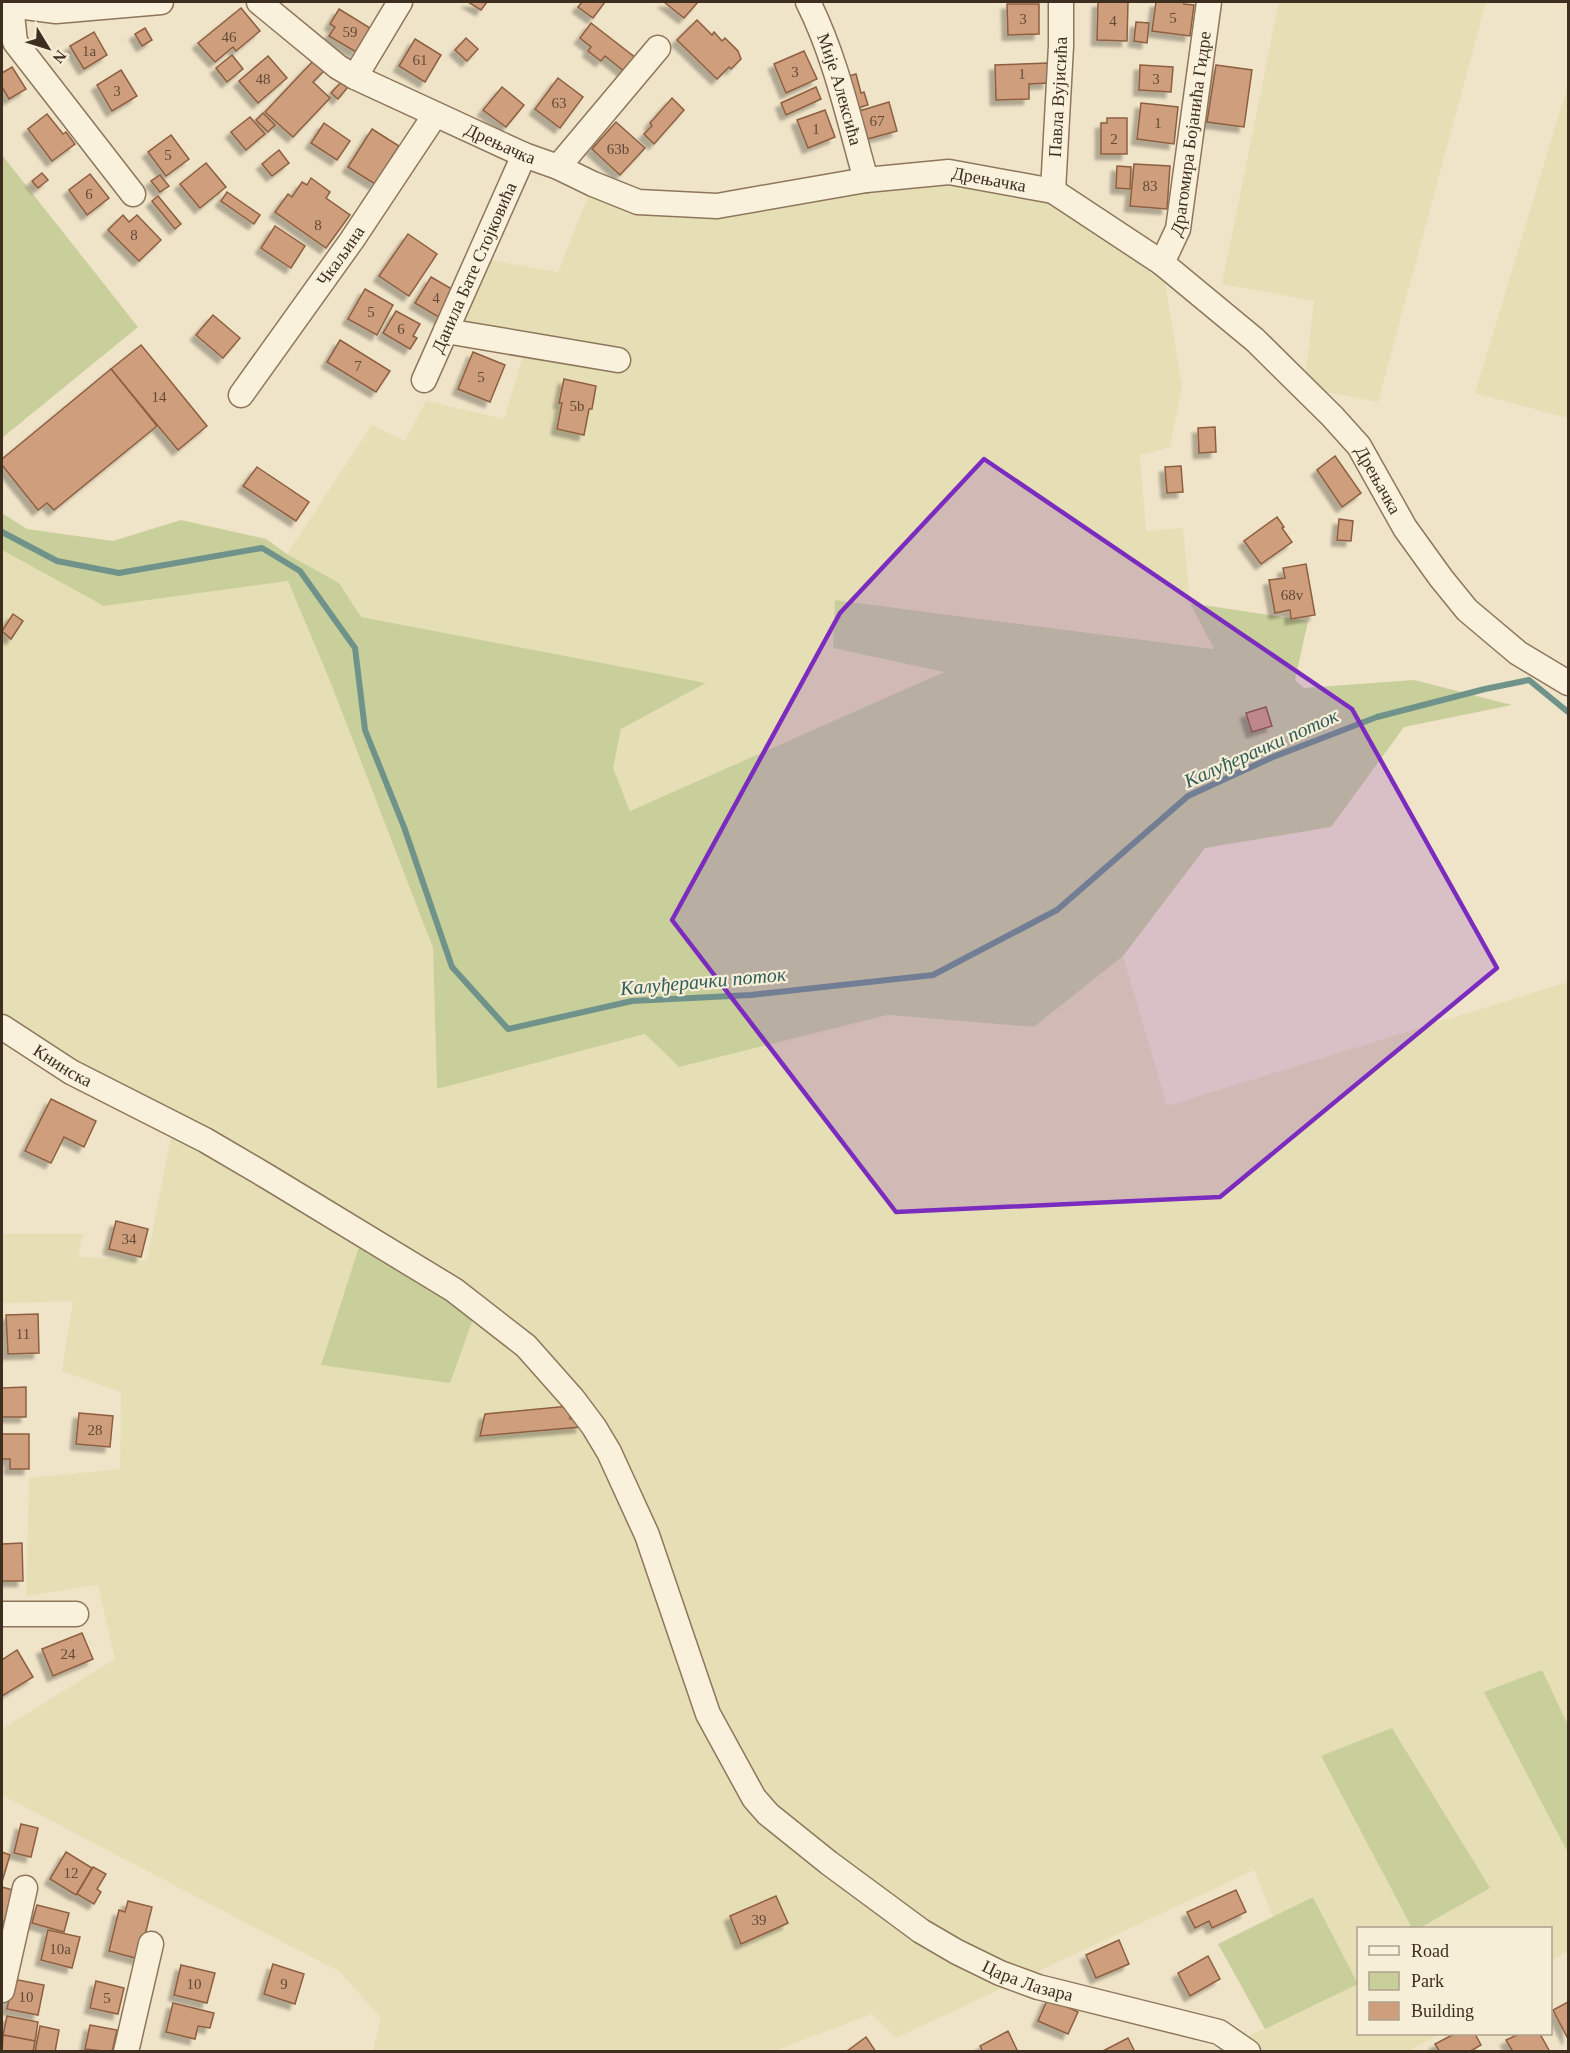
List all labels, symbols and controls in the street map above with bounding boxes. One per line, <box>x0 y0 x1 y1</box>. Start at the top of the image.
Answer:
house number: 5 <box>1169 10 1177 26</box>
house number: 3 <box>1019 11 1027 27</box>
house number: 4 <box>1109 13 1117 29</box>
north arrow <box>18 18 78 78</box>
house number: 59 <box>343 24 358 40</box>
house number: 46 <box>222 29 237 45</box>
street label: Мије Алексића <box>813 30 866 147</box>
street label: Драгомира Бојанића Гидре <box>1166 30 1215 239</box>
street label: Павла Вујисића <box>1045 37 1071 158</box>
house number: 1a <box>82 43 96 59</box>
text: N <box>49 47 70 67</box>
house number: 61 <box>413 52 428 68</box>
house number: 3 <box>791 64 799 80</box>
house number: 1 <box>1018 66 1026 82</box>
house number: 48 <box>256 71 271 87</box>
house number: 3 <box>1152 71 1160 87</box>
house number: 3 <box>113 83 121 99</box>
house number: 63 <box>552 95 567 111</box>
house number: 67 <box>870 113 885 129</box>
house number: 1 <box>1154 115 1162 131</box>
street label: Дрењачка <box>462 119 538 168</box>
house number: 1 <box>812 121 820 137</box>
house number: 2 <box>1110 131 1118 147</box>
house number: 63b <box>607 141 629 157</box>
house number: 5 <box>164 147 172 163</box>
street label: Дрењачка <box>950 163 1028 196</box>
house number: 83 <box>1143 178 1158 194</box>
street label: Данила Бате Стојковића <box>427 179 521 356</box>
house number: 6 <box>85 186 93 202</box>
house number: 8 <box>314 217 322 233</box>
street label: Чкаљина <box>312 222 368 290</box>
house number: 8 <box>130 227 138 243</box>
house number: 4 <box>432 290 440 306</box>
house number: 5 <box>367 304 375 320</box>
house number: 6 <box>397 321 405 337</box>
house number: 7 <box>354 358 362 374</box>
house number: 5 <box>477 369 485 385</box>
house number: 14 <box>152 389 167 405</box>
house number: 5b <box>570 398 585 414</box>
street label: Дрењачка <box>1351 442 1405 518</box>
house number: 68v <box>1281 587 1304 603</box>
water label: Калуђерачки поток <box>1180 704 1343 793</box>
water label: Калуђерачки поток <box>618 963 788 1000</box>
street label: Книнска <box>29 1040 95 1091</box>
house number: 34 <box>122 1231 137 1247</box>
house number: 11 <box>16 1326 30 1342</box>
house number: 28 <box>88 1422 103 1438</box>
house number: 24 <box>61 1646 76 1662</box>
house number: 12 <box>64 1865 79 1881</box>
house number: 39 <box>752 1912 767 1928</box>
legend <box>1357 1927 1552 2035</box>
house number: 10a <box>49 1941 71 1957</box>
text: Road <box>1411 1941 1449 1961</box>
street label: Цара Лазара <box>979 1956 1075 2005</box>
text: Park <box>1411 1971 1444 1991</box>
house number: 10 <box>187 1976 202 1992</box>
house number: 9 <box>280 1976 288 1992</box>
house number: 10 <box>19 1989 34 2005</box>
house number: 5 <box>103 1990 111 2006</box>
text: Building <box>1411 2001 1474 2021</box>

